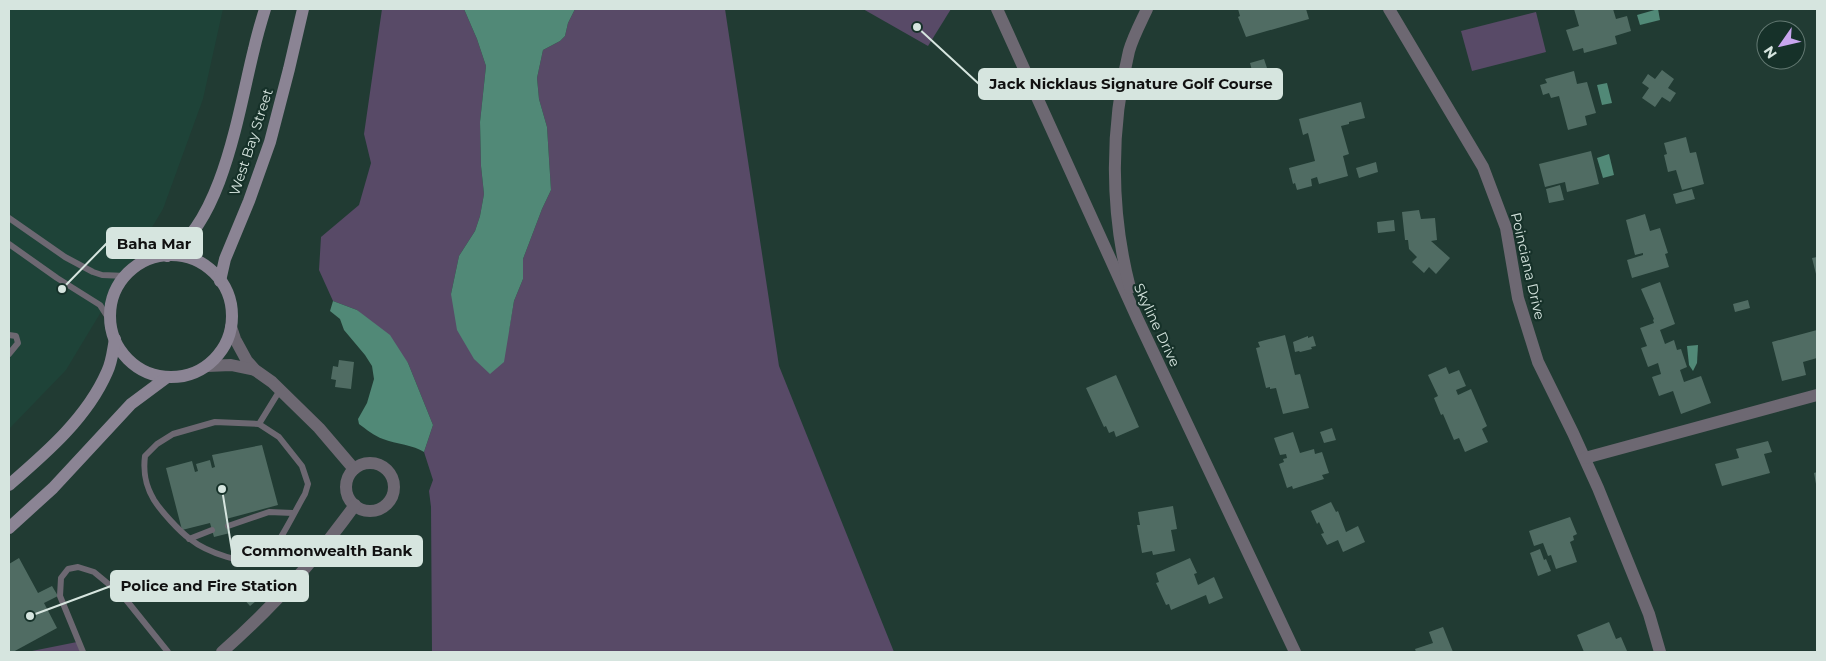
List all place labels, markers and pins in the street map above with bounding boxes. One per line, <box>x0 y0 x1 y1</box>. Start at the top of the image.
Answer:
callout: Jack Nicklaus Signature Golf Course <box>979 69 1282 99</box>
callout: Baha Mar <box>107 228 202 258</box>
callout: Commonwealth Bank <box>232 536 422 566</box>
callout: Police and Fire Station <box>111 571 308 601</box>

